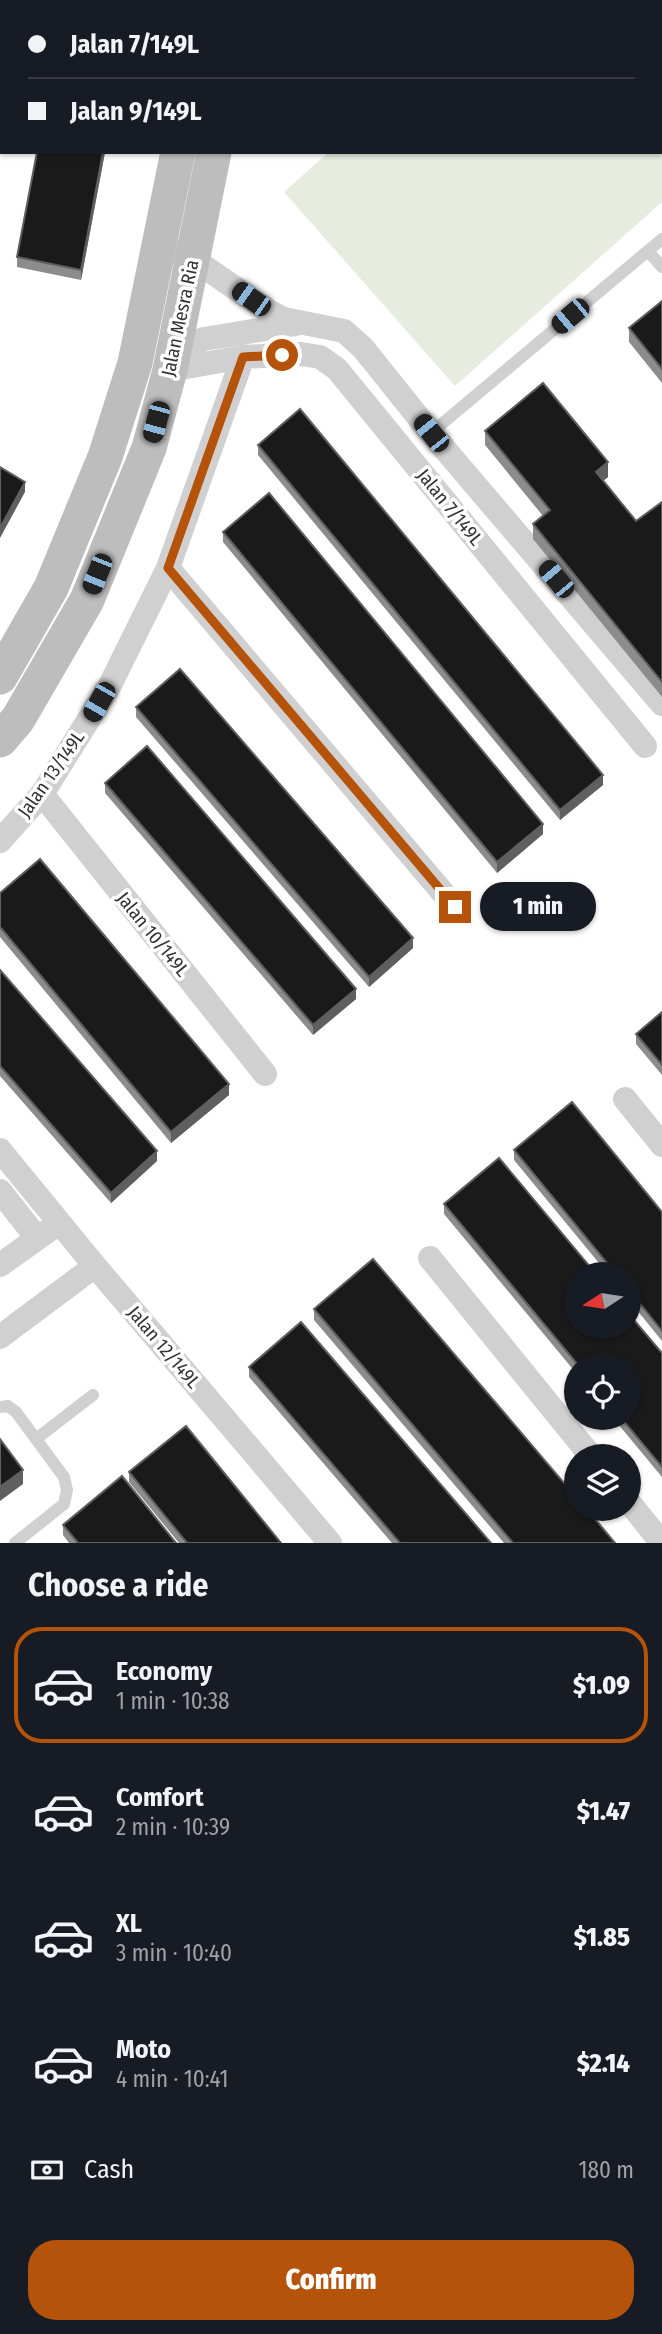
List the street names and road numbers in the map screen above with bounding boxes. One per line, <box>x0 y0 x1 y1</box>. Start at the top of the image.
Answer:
street label: Jalan Mesra Ria <box>156 258 204 378</box>
street label: Jalan 7/149L <box>412 464 488 550</box>
street label: Jalan 13/149L <box>13 726 90 822</box>
street label: Jalan 10/149L <box>112 887 194 981</box>
street label: Jalan 12/149L <box>123 1301 205 1393</box>

